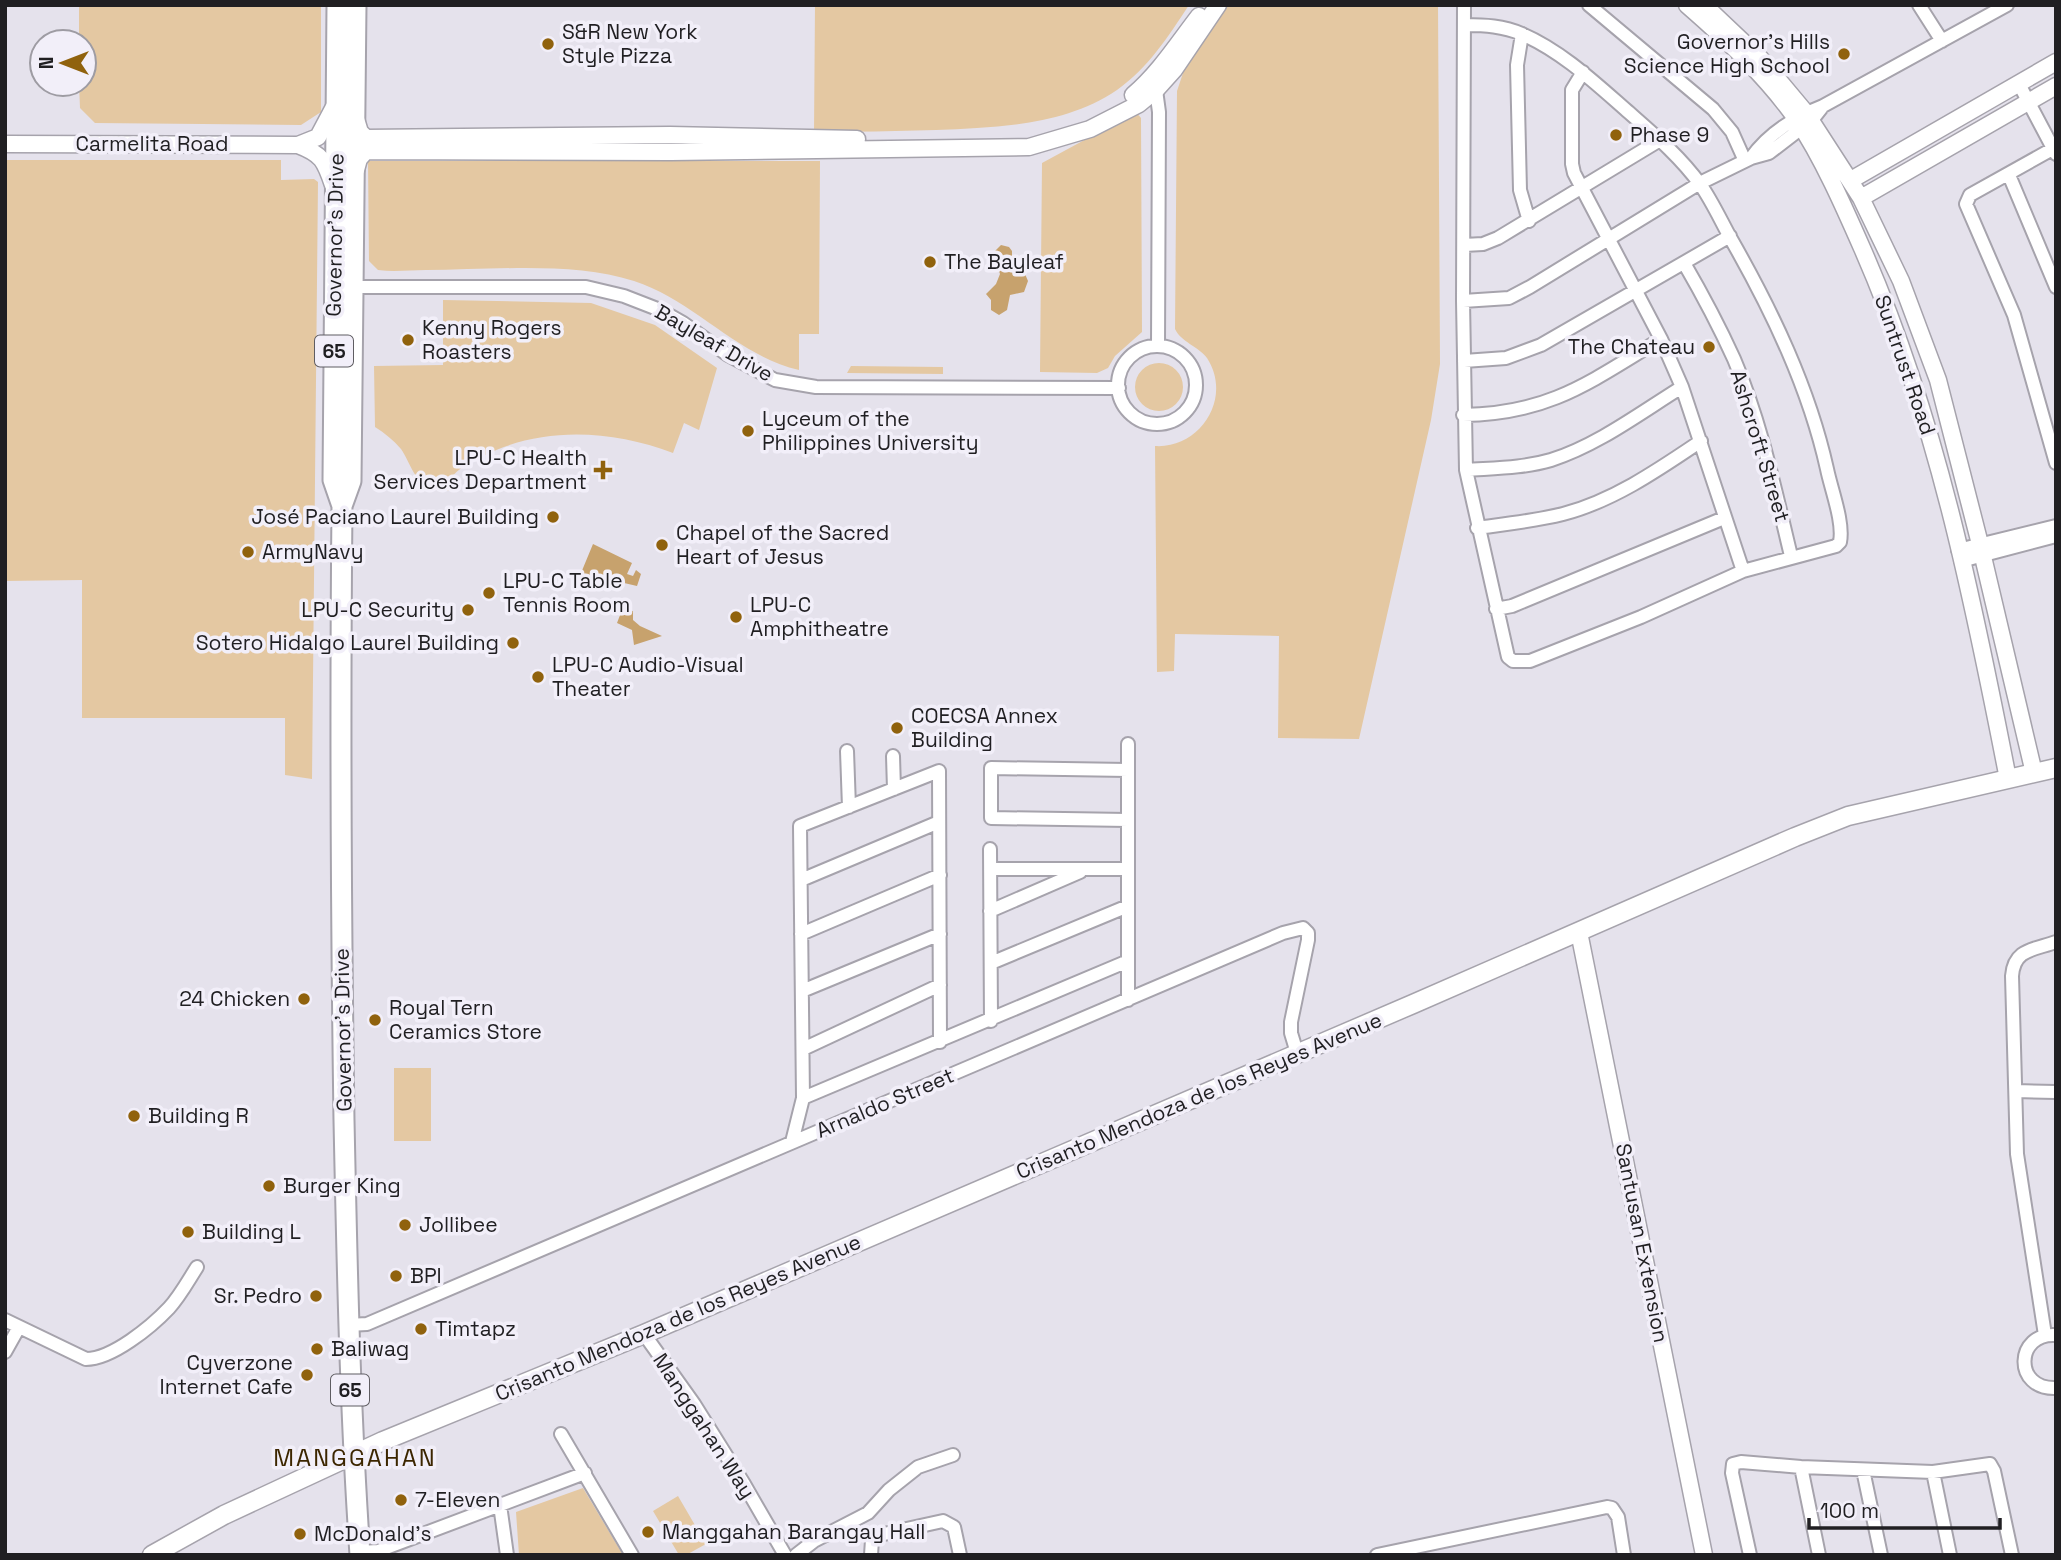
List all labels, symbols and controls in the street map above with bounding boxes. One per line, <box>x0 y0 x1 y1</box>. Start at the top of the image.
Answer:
place label: S&R New York Style Pizza <box>562 18 698 69</box>
north arrow <box>28 28 98 98</box>
place label: Governor's Hills Science High School <box>1624 28 1830 79</box>
marker: S&R New York Style Pizza <box>540 36 556 52</box>
marker: Governor's Hills Science High School <box>1836 46 1852 62</box>
text: N <box>34 57 59 69</box>
place label: Phase 9 <box>1630 121 1709 148</box>
marker: Phase 9 <box>1608 127 1624 143</box>
street label: Carmelita Road <box>76 130 228 157</box>
street label: Governor's Drive <box>320 153 349 317</box>
place label: The Bayleaf <box>944 248 1064 275</box>
marker: The Bayleaf <box>922 254 938 270</box>
street label: Suntrust Road <box>1869 291 1942 438</box>
street label: Bayleaf Drive <box>650 298 778 387</box>
place label: Kenny Rogers Roasters <box>422 314 562 365</box>
marker: Kenny Rogers Roasters <box>400 332 416 348</box>
place label: The Chateau <box>1568 333 1695 360</box>
road number: 65 <box>315 336 353 366</box>
marker: The Chateau <box>1701 339 1717 355</box>
street label: Ashcroft Street <box>1724 366 1796 525</box>
place label: Lyceum of the Philippines University <box>762 405 979 456</box>
marker: Lyceum of the Philippines University <box>740 423 756 439</box>
place label: LPU-C Health Services Department <box>374 444 587 495</box>
marker: LPU-C Health Services Department <box>593 460 613 480</box>
place label: José Paciano Laurel Building <box>251 503 539 530</box>
marker: José Paciano Laurel Building <box>545 509 561 525</box>
place label: Chapel of the Sacred Heart of Jesus <box>676 519 889 570</box>
marker: Chapel of the Sacred Heart of Jesus <box>654 537 670 553</box>
place label: ArmyNavy <box>262 538 364 565</box>
marker: ArmyNavy <box>240 544 256 560</box>
place label: LPU-C Table Tennis Room <box>503 567 630 618</box>
marker: LPU-C Table Tennis Room <box>481 585 497 601</box>
place label: LPU-C Amphitheatre <box>750 591 889 642</box>
place label: LPU-C Security <box>301 596 454 623</box>
marker: LPU-C Security <box>460 602 476 618</box>
marker: LPU-C Amphitheatre <box>728 609 744 625</box>
place label: Sotero Hidalgo Laurel Building <box>196 629 499 656</box>
marker: Sotero Hidalgo Laurel Building <box>505 635 521 651</box>
place label: LPU-C Audio-Visual Theater <box>552 651 744 702</box>
marker: LPU-C Audio-Visual Theater <box>530 669 546 685</box>
place label: COECSA Annex Building <box>911 702 1058 753</box>
marker: COECSA Annex Building <box>889 720 905 736</box>
street label: Governor's Drive <box>328 948 357 1112</box>
place label: 24 Chicken <box>179 985 290 1012</box>
marker: 24 Chicken <box>296 991 312 1007</box>
place label: Royal Tern Ceramics Store <box>389 994 542 1045</box>
street label: Crisanto Mendoza de los Reyes Avenue <box>1012 1006 1386 1185</box>
marker: Royal Tern Ceramics Store <box>367 1012 383 1028</box>
street label: Arnaldo Street <box>812 1061 958 1144</box>
place label: Building R <box>148 1102 249 1129</box>
marker: Building R <box>126 1108 142 1124</box>
street label: Santusan Extension <box>1610 1141 1675 1345</box>
place label: Burger King <box>283 1172 401 1199</box>
marker: Burger King <box>261 1178 277 1194</box>
place label: Jollibee <box>419 1211 498 1238</box>
marker: Jollibee <box>397 1217 413 1233</box>
place label: Building L <box>202 1218 301 1245</box>
marker: Building L <box>180 1224 196 1240</box>
street label: Crisanto Mendoza de los Reyes Avenue <box>491 1228 865 1407</box>
place label: BPI <box>410 1262 442 1289</box>
marker: BPI <box>388 1268 404 1284</box>
place label: Sr. Pedro <box>214 1282 302 1309</box>
marker: Sr. Pedro <box>308 1288 324 1304</box>
place label: Timtapz <box>435 1315 516 1342</box>
marker: Timtapz <box>413 1321 429 1337</box>
place label: Baliwag <box>331 1335 409 1362</box>
marker: Baliwag <box>309 1341 325 1357</box>
street label: Manggahan Way <box>647 1348 762 1504</box>
place label: Cyverzone Internet Cafe <box>160 1349 293 1400</box>
marker: Cyverzone Internet Cafe <box>299 1367 315 1383</box>
road number: 65 <box>331 1374 369 1406</box>
district label: MANGGAHAN <box>273 1442 437 1473</box>
place label: 7-Eleven <box>415 1486 500 1513</box>
scale bar <box>1809 1486 2000 1530</box>
marker: 7-Eleven <box>393 1492 409 1508</box>
text: 100 m <box>1820 1497 1879 1524</box>
place label: Manggahan Barangay Hall <box>662 1518 926 1545</box>
place label: McDonald's <box>314 1520 432 1547</box>
marker: Manggahan Barangay Hall <box>640 1524 656 1540</box>
marker: McDonald's <box>292 1526 308 1542</box>

